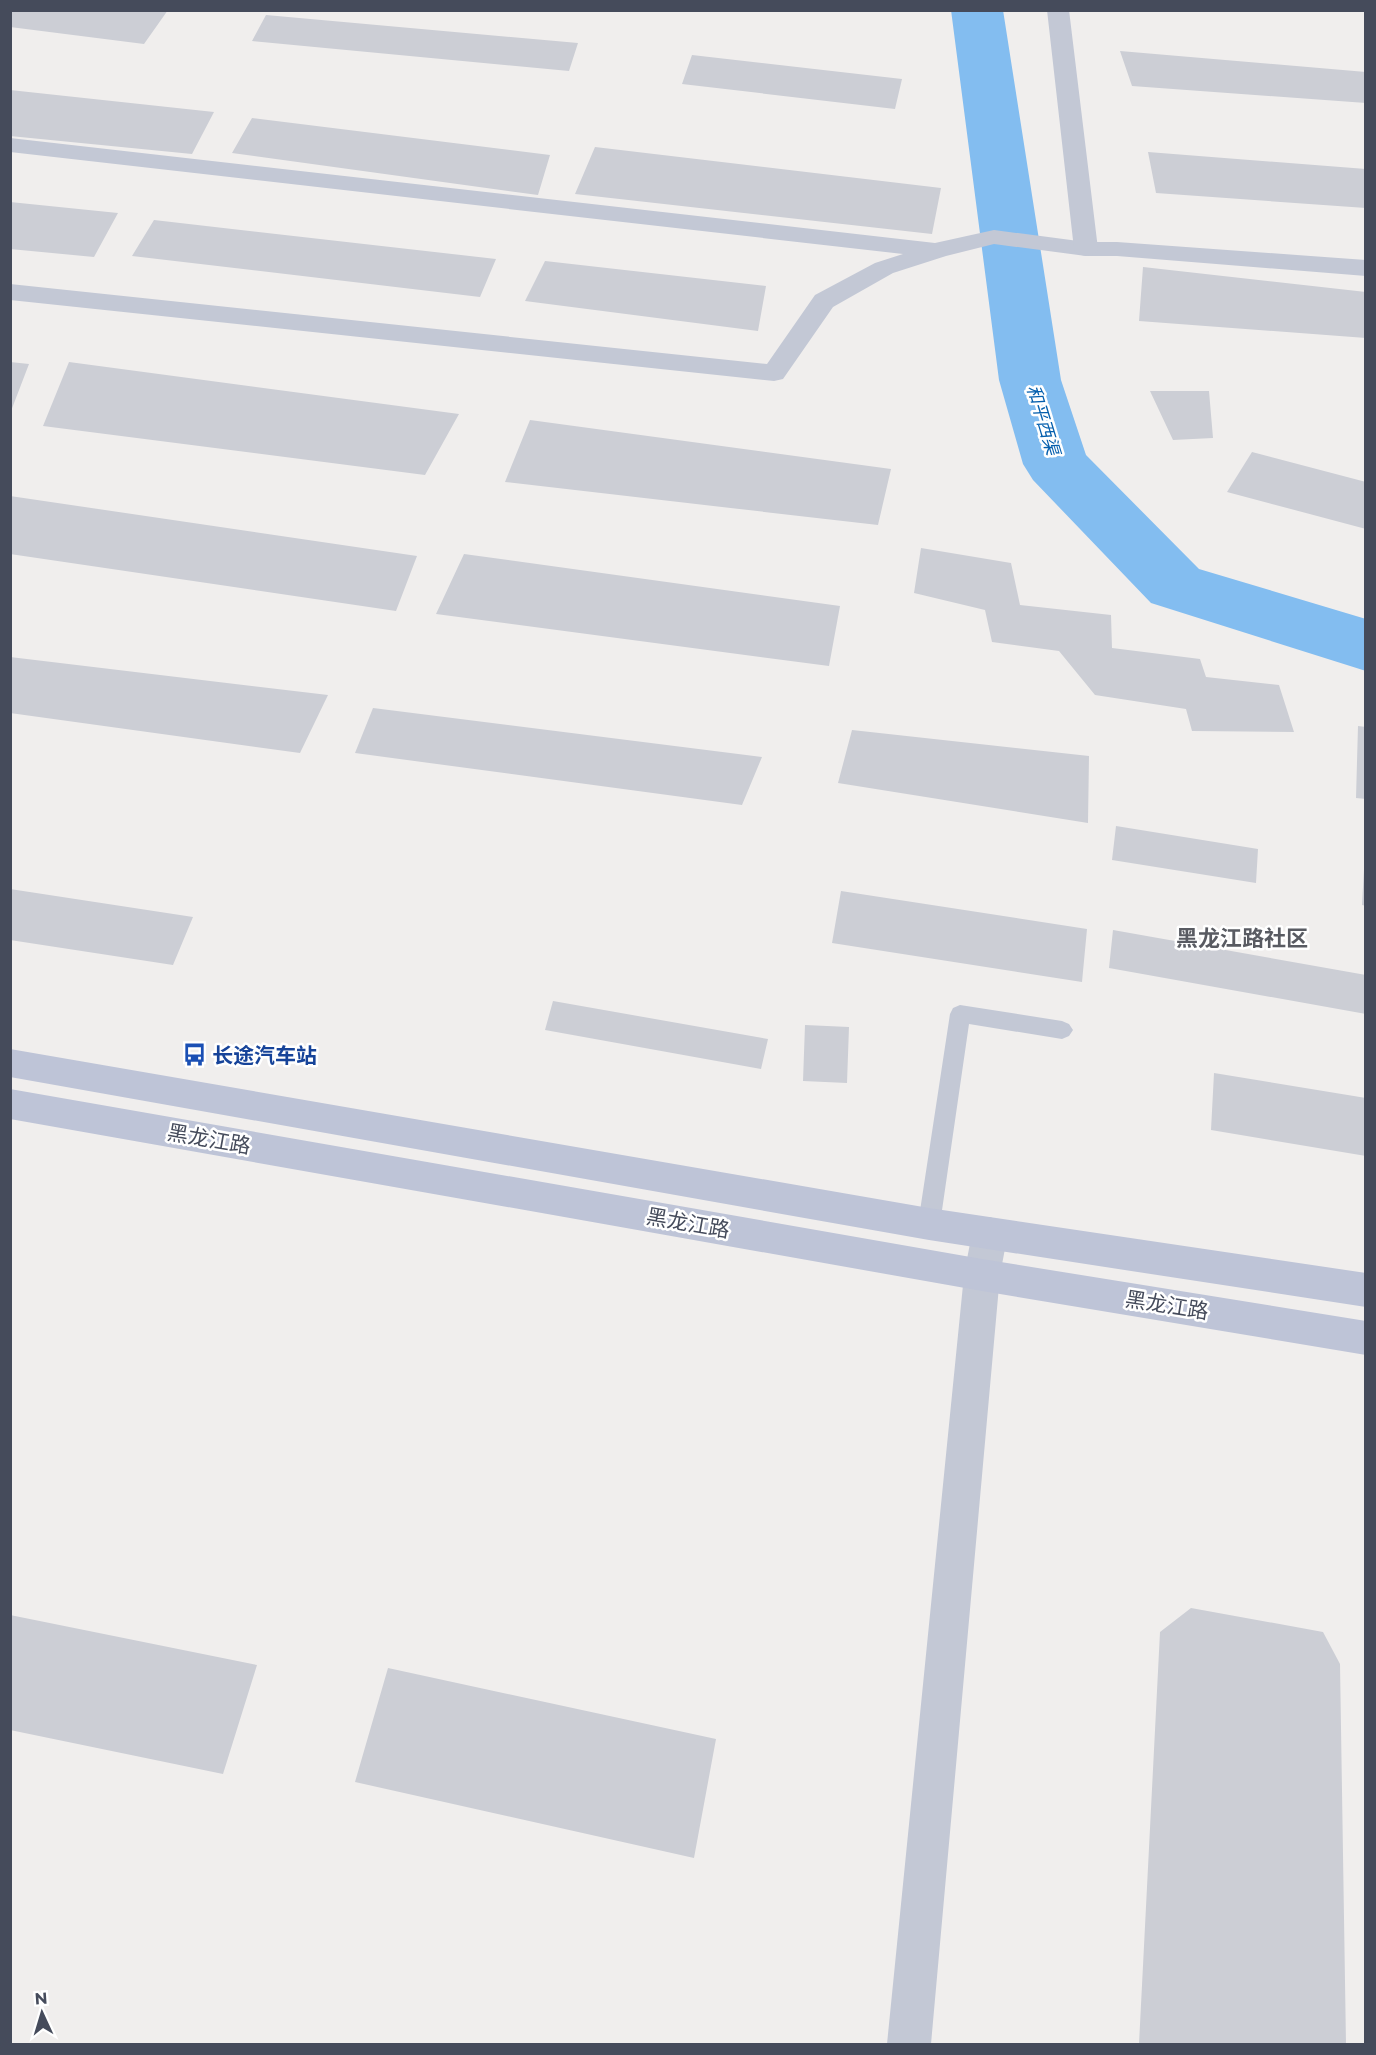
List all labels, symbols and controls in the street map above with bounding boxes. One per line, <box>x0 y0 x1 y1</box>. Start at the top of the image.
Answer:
water label: 和平西渠 <box>1022 382 1065 461</box>
district label: 黑龙江路社区 <box>1176 925 1308 952</box>
bus stop icon: 长途汽车站 <box>181 1042 207 1068</box>
place label: 长途汽车站 <box>212 1043 317 1068</box>
street label: 黑龙江路 <box>165 1119 253 1159</box>
street label: 黑龙江路 <box>644 1203 732 1243</box>
street label: 黑龙江路 <box>1124 1286 1210 1324</box>
north arrow <box>12 1983 72 2043</box>
text: N <box>34 1989 48 2008</box>

